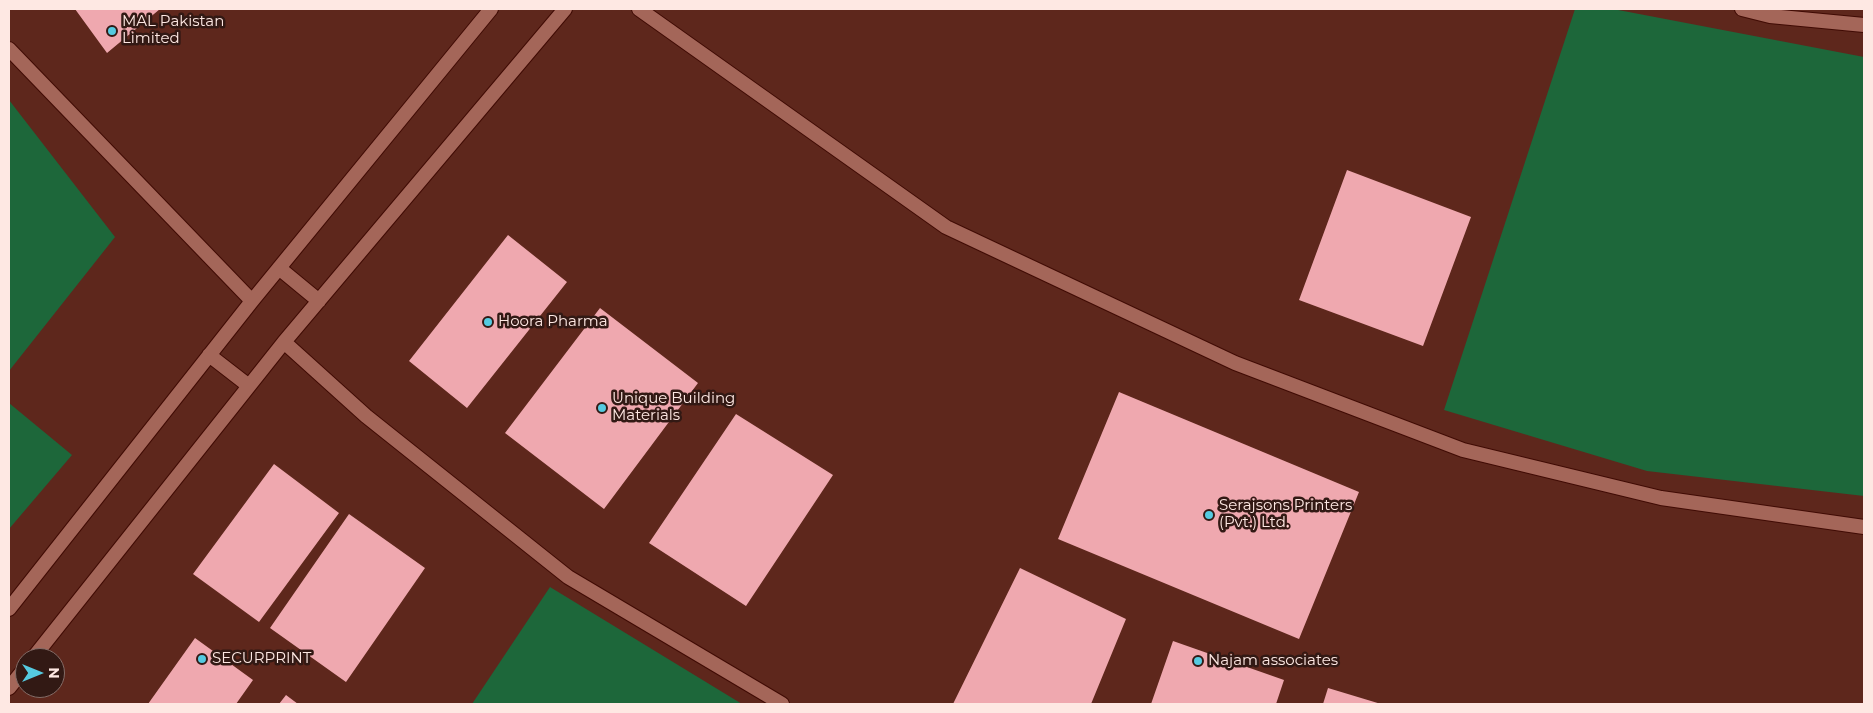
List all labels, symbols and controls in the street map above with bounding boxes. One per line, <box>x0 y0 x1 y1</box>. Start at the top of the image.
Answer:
place label: MAL Pakistan Limited <box>122 13 224 48</box>
marker: MAL Pakistan Limited <box>106 25 118 37</box>
place label: Hoora Pharma <box>498 313 608 331</box>
marker: Hoora Pharma <box>482 316 494 328</box>
place label: Unique Building Materials <box>612 390 735 425</box>
marker: Unique Building Materials <box>596 402 608 414</box>
place label: Serajsons Printers (Pvt.) Ltd. <box>1219 497 1352 532</box>
marker: Serajsons Printers (Pvt.) Ltd. <box>1203 509 1215 521</box>
north arrow <box>15 648 65 698</box>
place label: SECURPRINT <box>212 650 311 668</box>
place label: Najam associates <box>1208 652 1338 670</box>
marker: SECURPRINT <box>196 653 208 665</box>
marker: Najam associates <box>1192 655 1204 667</box>
text: N <box>45 667 63 679</box>

